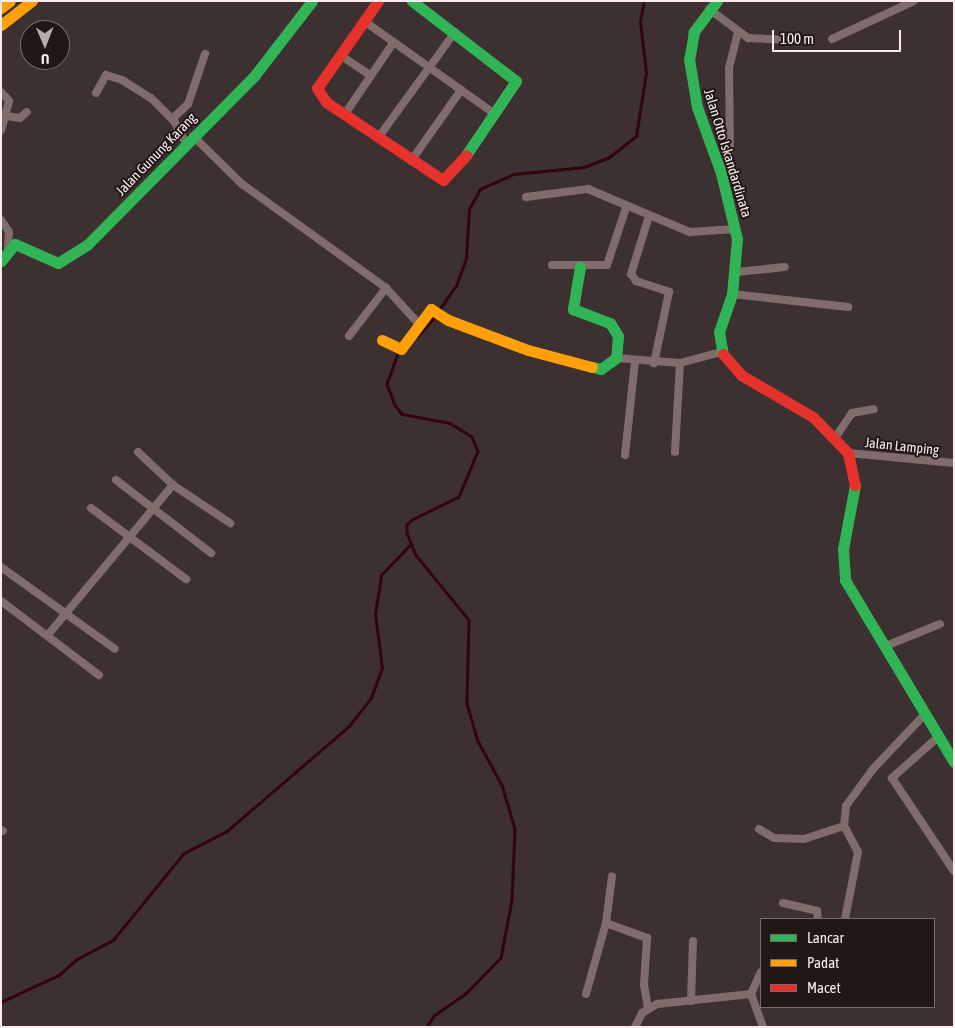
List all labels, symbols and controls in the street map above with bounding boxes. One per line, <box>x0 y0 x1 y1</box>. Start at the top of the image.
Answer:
north arrow <box>20 20 70 70</box>
scale bar <box>775 20 904 52</box>
text: 100 m <box>780 30 814 47</box>
text: U <box>41 51 50 67</box>
street label: Jalan Otto Iskandardinata <box>700 87 756 219</box>
street label: Jalan Gunung Karang <box>112 109 200 199</box>
street label: Jalan Lamping <box>864 434 940 458</box>
legend <box>760 918 935 1008</box>
text: Lancar <box>807 929 844 946</box>
text: Padat <box>807 954 839 971</box>
text: Macet <box>807 979 841 996</box>

